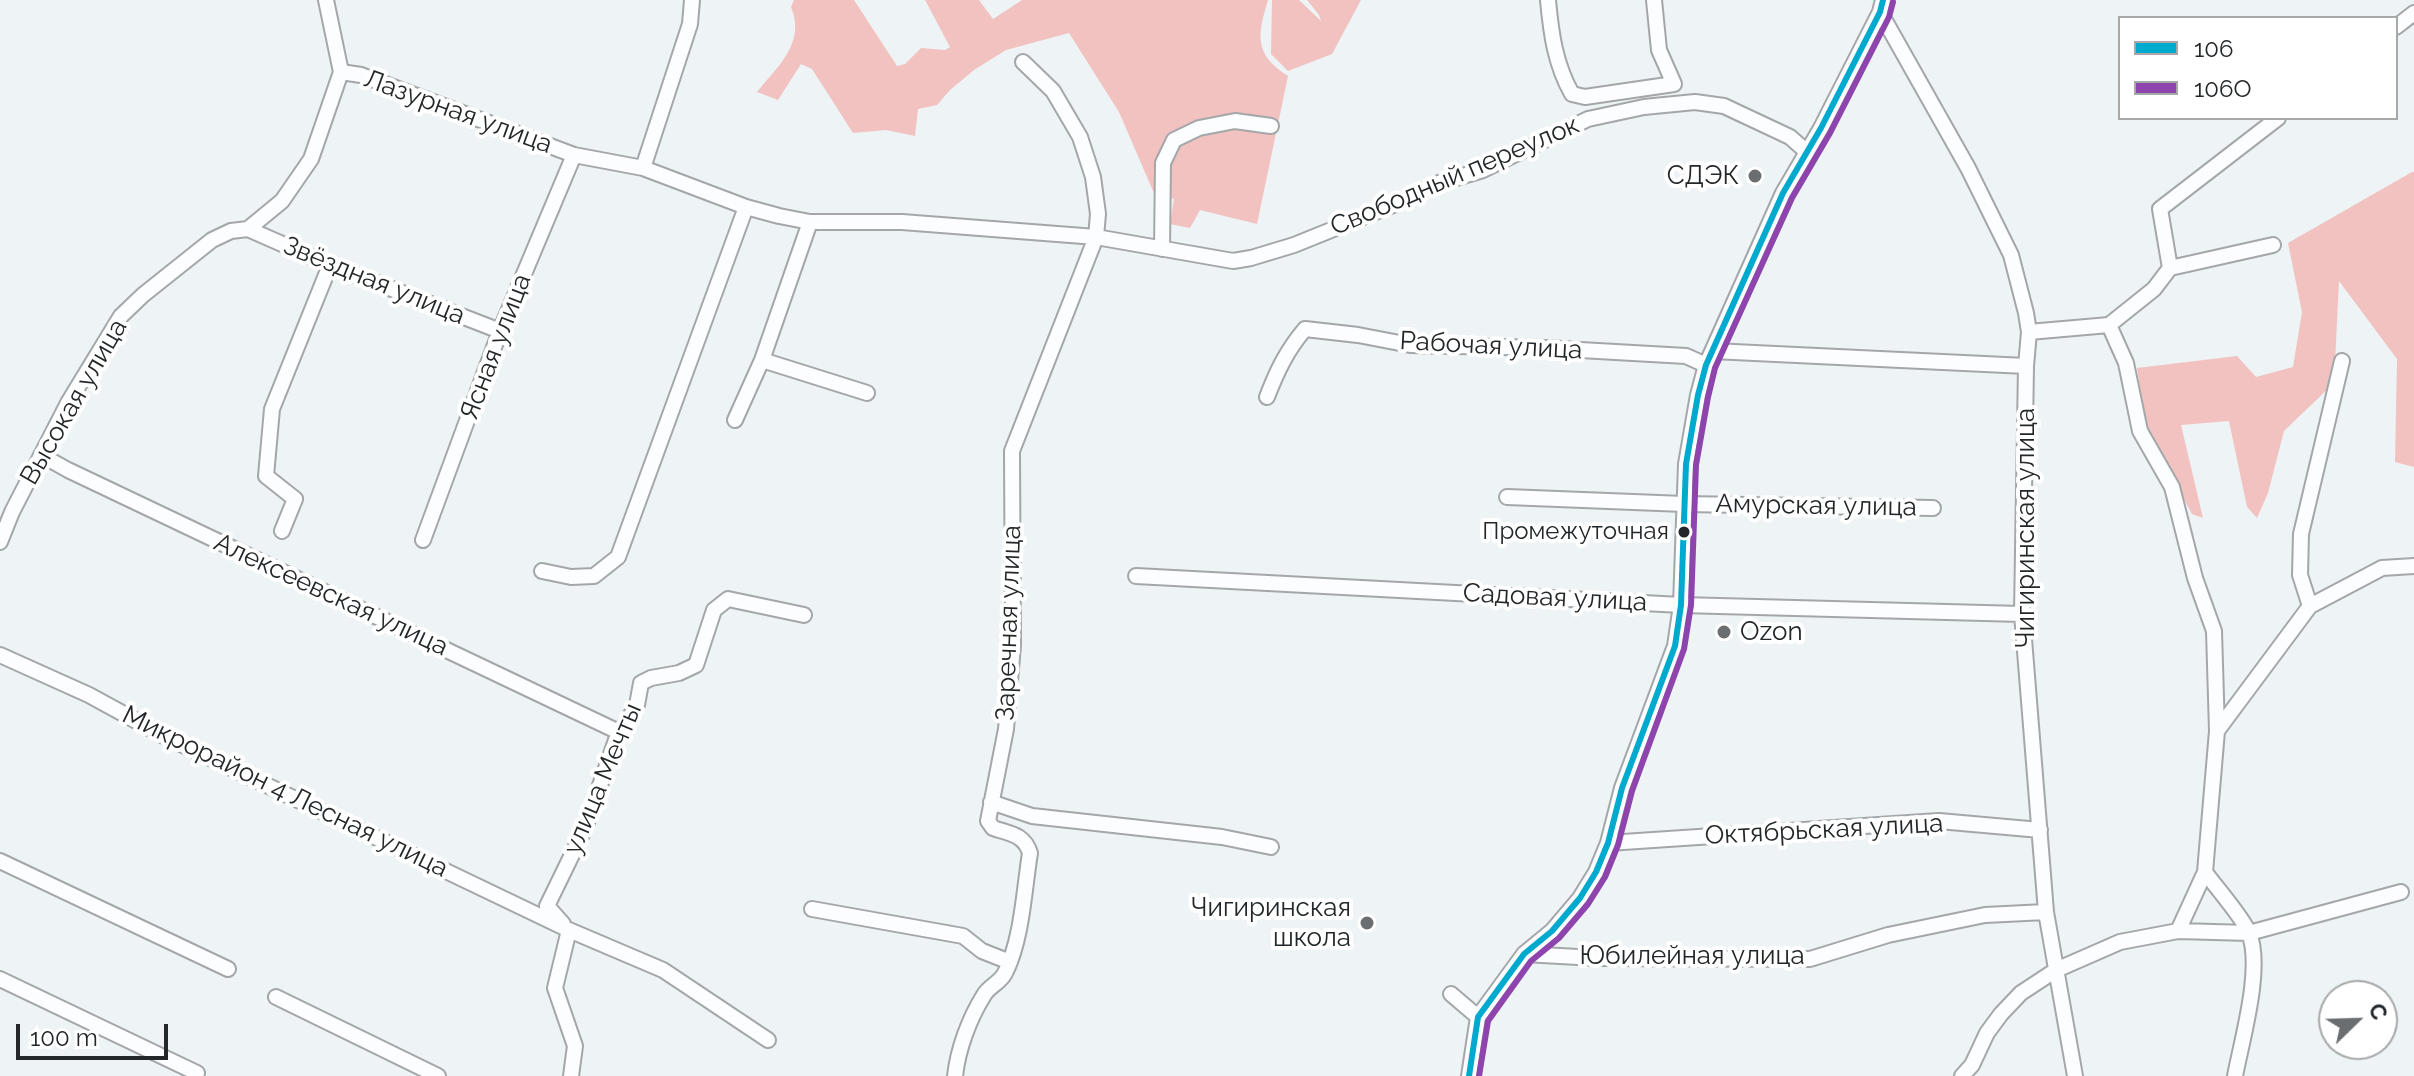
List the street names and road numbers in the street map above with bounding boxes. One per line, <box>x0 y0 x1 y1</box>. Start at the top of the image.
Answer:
street label: Лазурная улица <box>360 63 556 161</box>
street label: Свободный переулок <box>1326 109 1584 243</box>
street label: Звёздная улица <box>279 230 469 332</box>
street label: Ясная улица <box>454 270 538 424</box>
street label: Высокая улица <box>14 314 134 490</box>
street label: Рабочая улица <box>1399 326 1583 366</box>
street label: Чигиринская улица <box>2010 408 2042 648</box>
street label: Амурская улица <box>1715 489 1917 523</box>
street label: Заречная улица <box>990 524 1028 722</box>
street label: Алексеевская улица <box>209 527 453 663</box>
street label: Садовая улица <box>1462 578 1648 618</box>
street label: Микрорайон 4 Лесная улица <box>117 699 453 885</box>
street label: улица Мечты <box>557 699 649 859</box>
street label: Октябрьская улица <box>1704 808 1944 852</box>
street label: Юбилейная улица <box>1579 940 1805 972</box>

